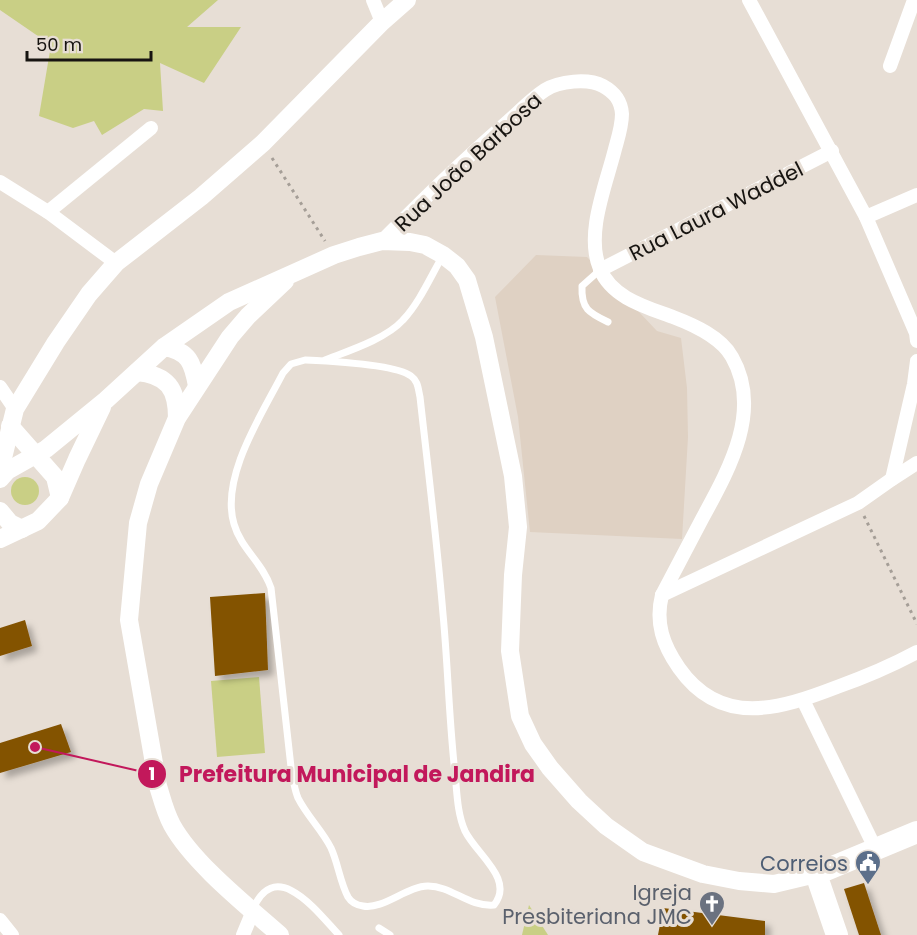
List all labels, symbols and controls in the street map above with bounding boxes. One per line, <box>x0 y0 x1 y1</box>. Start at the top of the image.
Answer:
scale bar <box>27 24 152 62</box>
text: 50 m <box>36 32 82 57</box>
street label: Rua João Barbosa <box>388 86 548 238</box>
street label: Rua Laura Waddel <box>624 155 808 267</box>
callout: Prefeitura Municipal de Jandira <box>137 754 547 794</box>
text: Prefeitura Municipal de Jandira <box>179 759 535 790</box>
text: 1 <box>149 761 155 786</box>
public building icon: Correios <box>853 848 883 886</box>
place label: Correios <box>760 849 848 878</box>
place label: Igreja Presbiteriana JMC <box>502 878 692 931</box>
church icon: Igreja Presbiteriana JMC <box>697 889 727 927</box>

